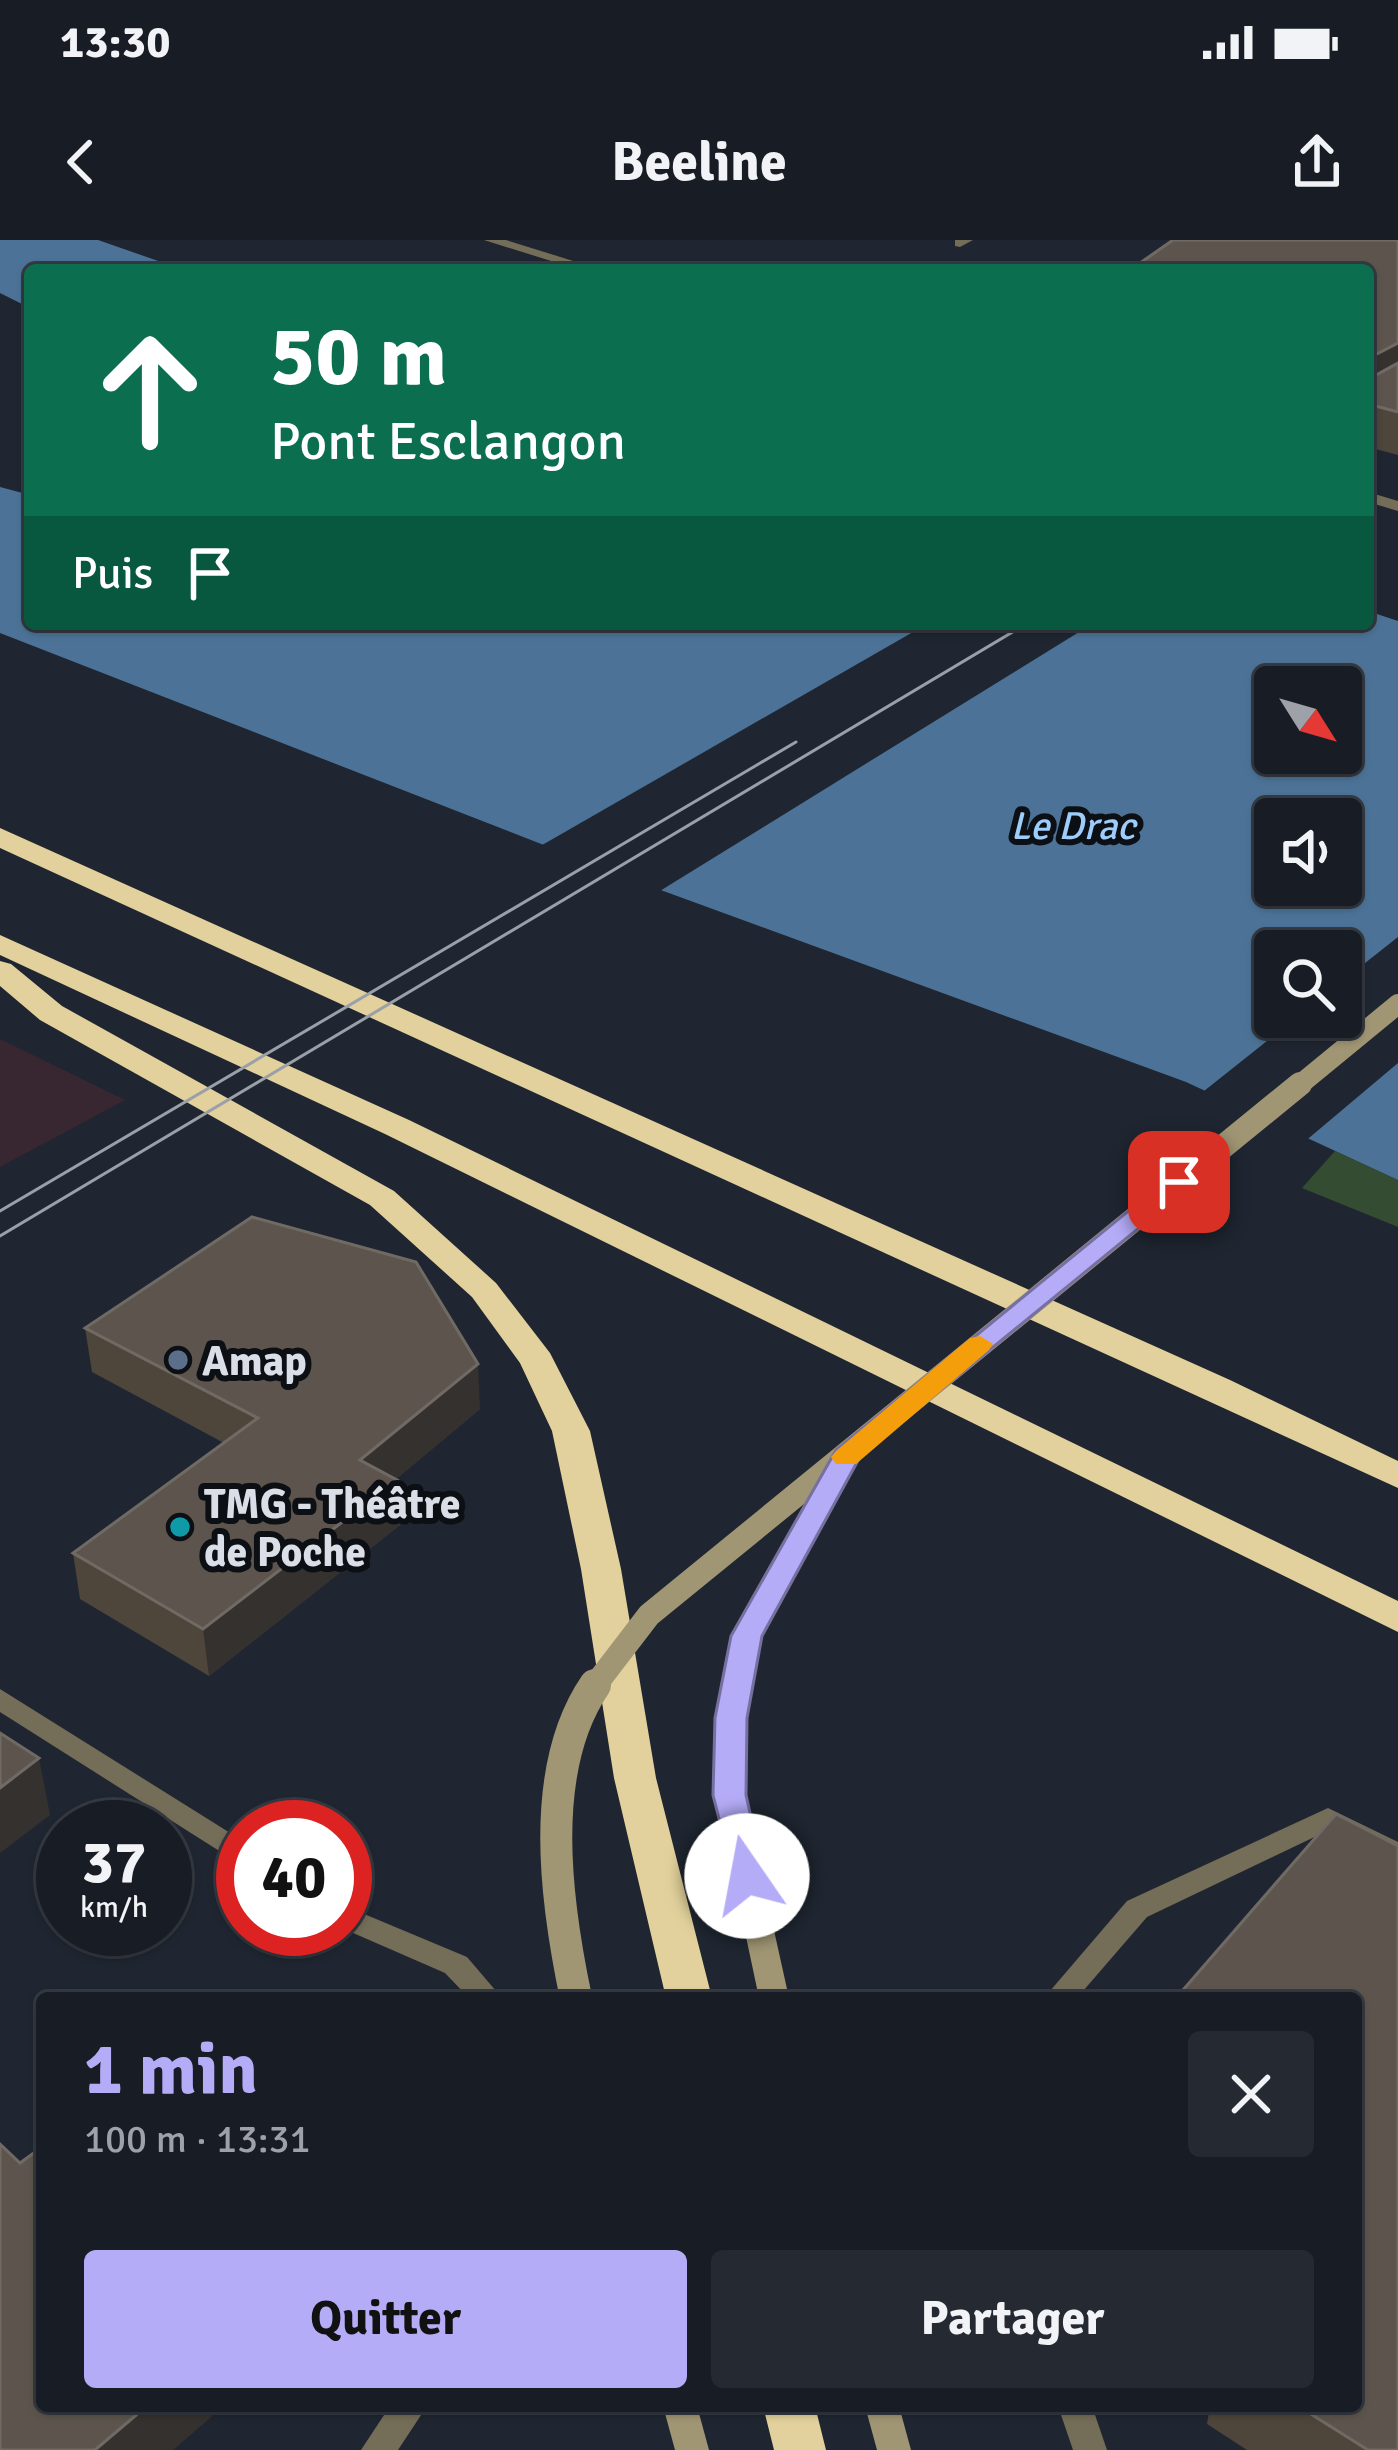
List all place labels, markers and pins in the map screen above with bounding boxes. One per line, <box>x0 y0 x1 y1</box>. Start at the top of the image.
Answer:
pin <box>1128 1131 1230 1233</box>
place label: Amap <box>202 1336 307 1387</box>
marker: Amap <box>165 1347 191 1373</box>
place label: TMG - Théâtre de Poche <box>204 1479 461 1578</box>
marker: TMG - Théâtre de Poche <box>167 1514 193 1540</box>

